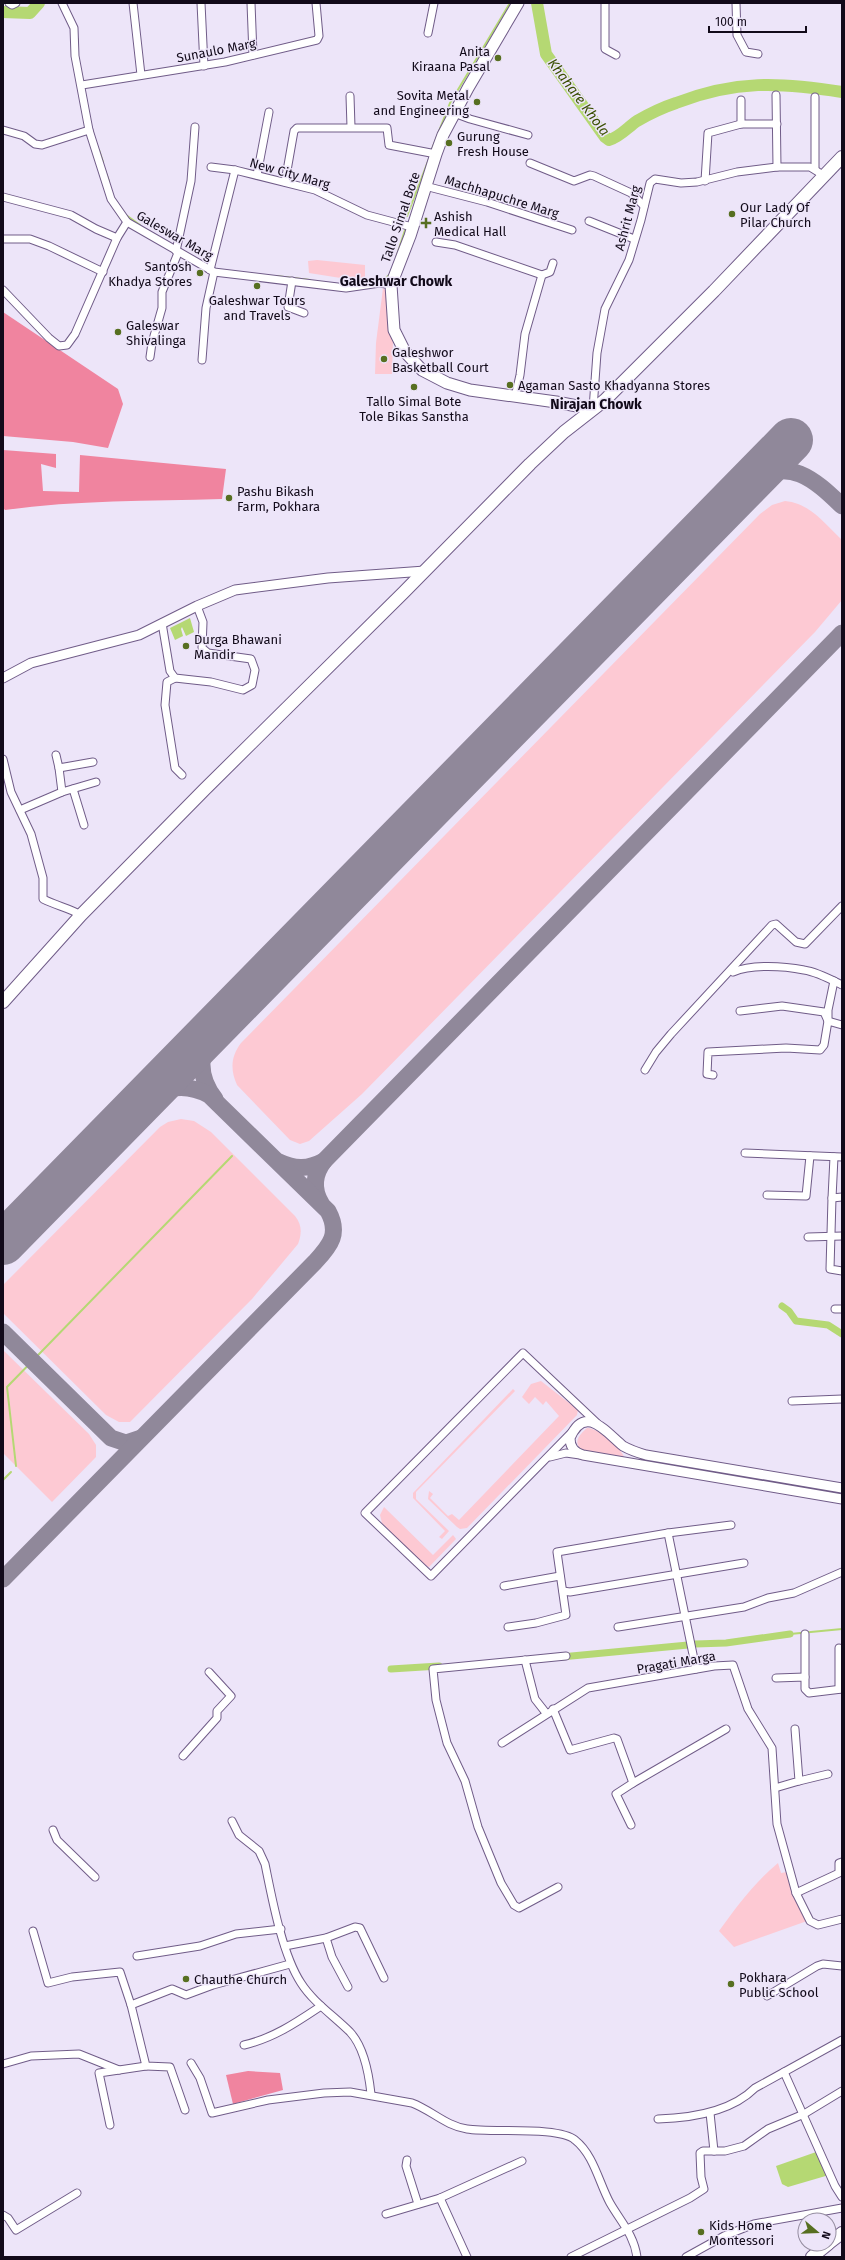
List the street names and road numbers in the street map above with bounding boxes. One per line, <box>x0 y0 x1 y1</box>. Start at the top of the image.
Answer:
street label: Sunaulo Marg <box>175 35 257 66</box>
street label: New City Marg <box>248 155 332 192</box>
street label: Tallo Simal Bote <box>378 170 423 264</box>
street label: Machhapuchre Marg <box>443 172 561 221</box>
street label: Ashrit Marg <box>612 184 643 252</box>
street label: Galeswar Marg <box>134 208 216 263</box>
street label: Pragati Marga <box>635 1648 717 1677</box>

